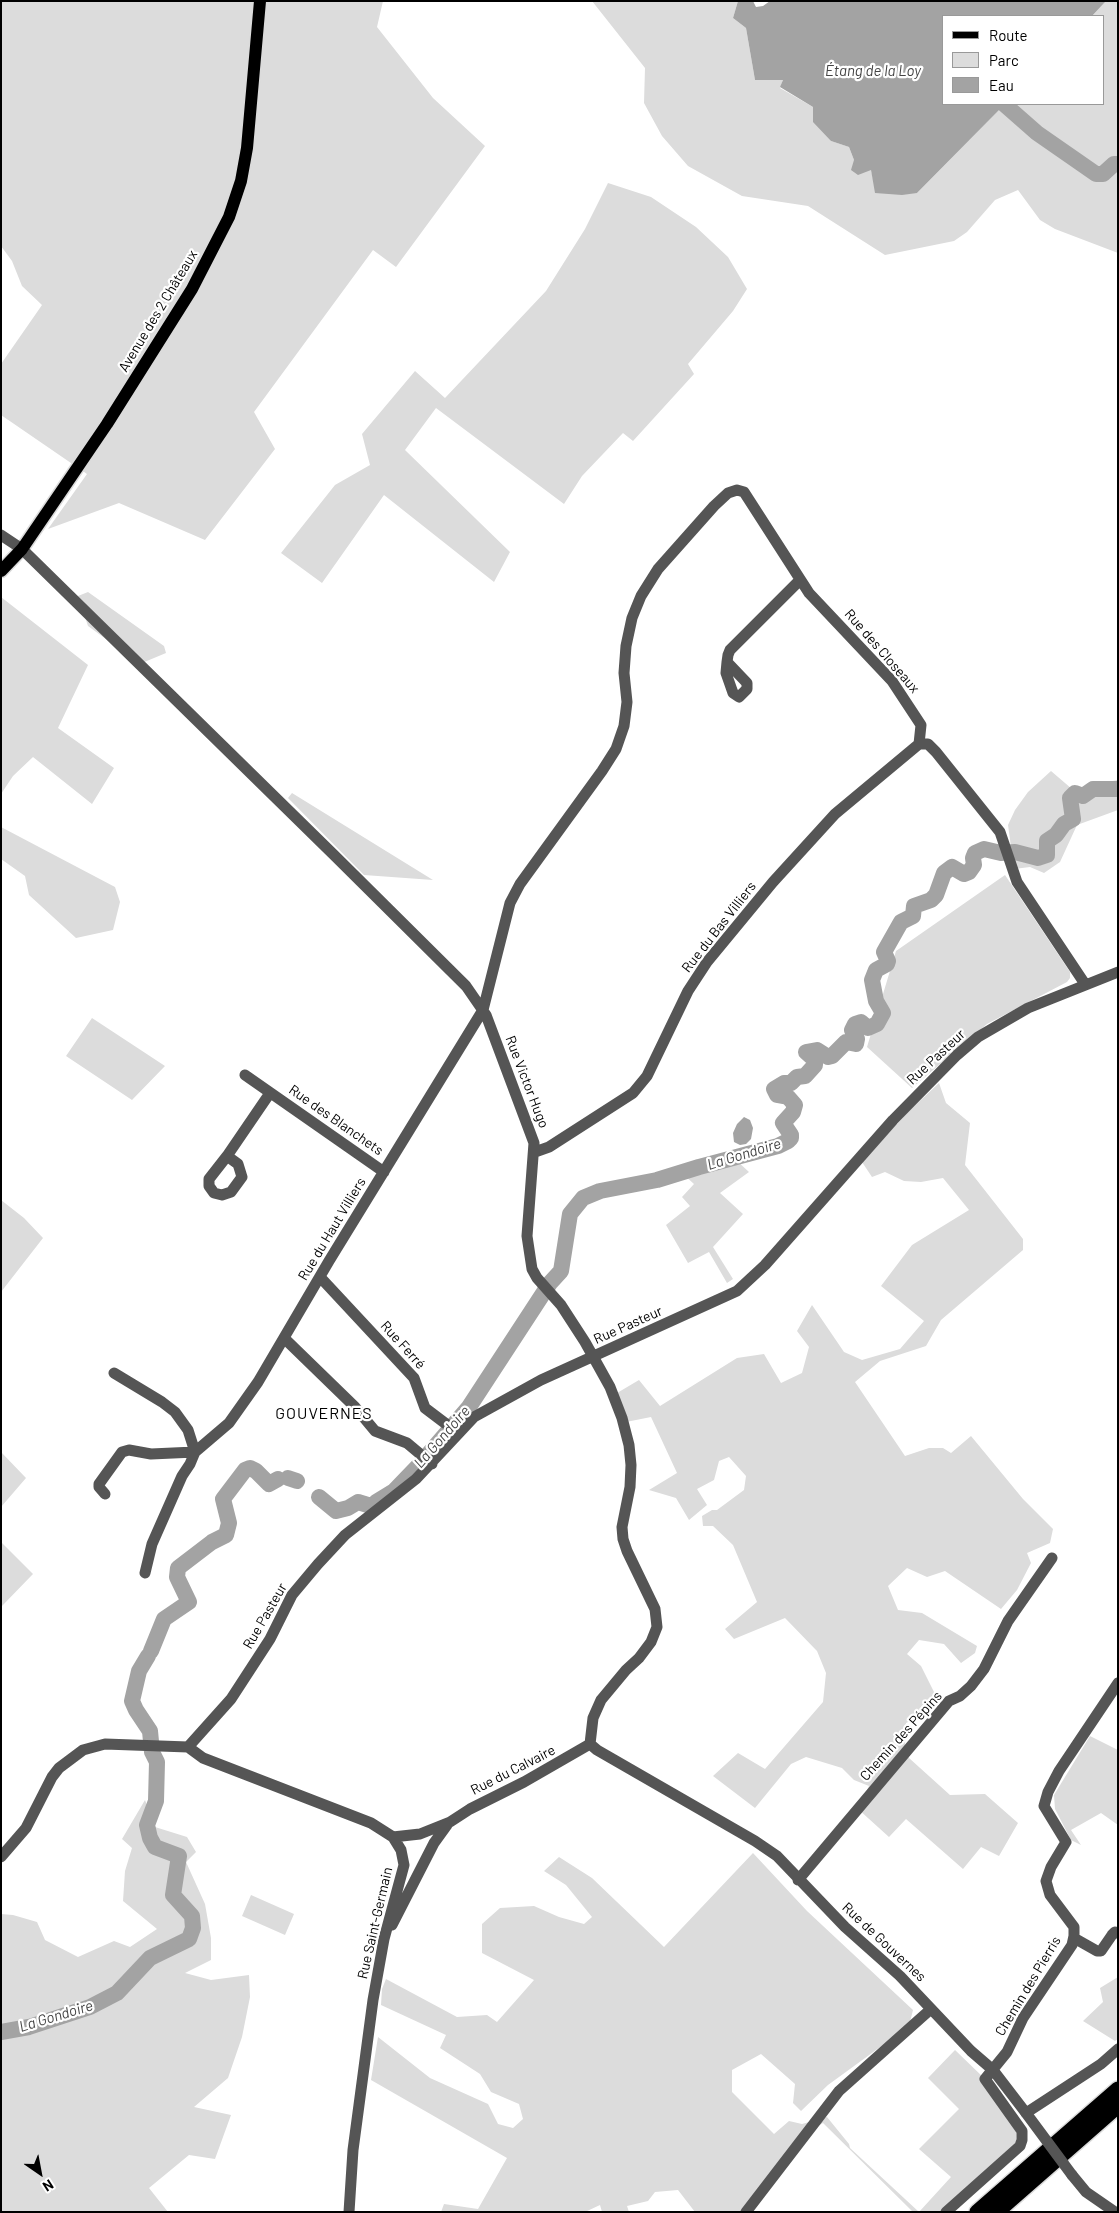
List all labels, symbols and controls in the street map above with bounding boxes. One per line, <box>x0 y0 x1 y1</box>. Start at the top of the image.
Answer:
legend <box>942 15 1104 105</box>
text: Route <box>989 26 1028 44</box>
text: Parc <box>989 51 1019 69</box>
water label: Étang de la Loy <box>825 62 921 80</box>
text: Eau <box>989 76 1014 94</box>
street label: Avenue des 2 Châteaux <box>115 247 201 375</box>
street label: Rue des Closeaux <box>841 606 923 696</box>
street label: Rue du Bas Villiers <box>678 878 760 976</box>
street label: Rue Pasteur <box>903 1026 969 1088</box>
street label: Rue Victor Hugo <box>502 1033 552 1131</box>
street label: Rue des Blanchets <box>286 1081 386 1159</box>
water label: La Gondoire <box>705 1134 783 1174</box>
street label: Rue du Haut Villiers <box>295 1175 369 1283</box>
street label: Rue Pasteur <box>591 1302 665 1348</box>
street label: Rue Ferré <box>377 1318 429 1372</box>
water label: La Gondoire <box>410 1402 474 1472</box>
district label: GOUVERNES <box>274 1404 374 1424</box>
street label: Rue Pasteur <box>239 1580 291 1652</box>
street label: Chemin des Pépins <box>856 1688 946 1784</box>
street label: Rue du Calvaire <box>468 1741 558 1799</box>
street label: Rue Saint-Germain <box>354 1866 396 1980</box>
street label: Rue de Gouvernes <box>839 1899 929 1985</box>
street label: Chemin des Pierris <box>992 1933 1064 2039</box>
water label: La Gondoire <box>17 1996 95 2036</box>
north arrow <box>15 2148 65 2198</box>
text: N <box>40 2176 57 2196</box>

